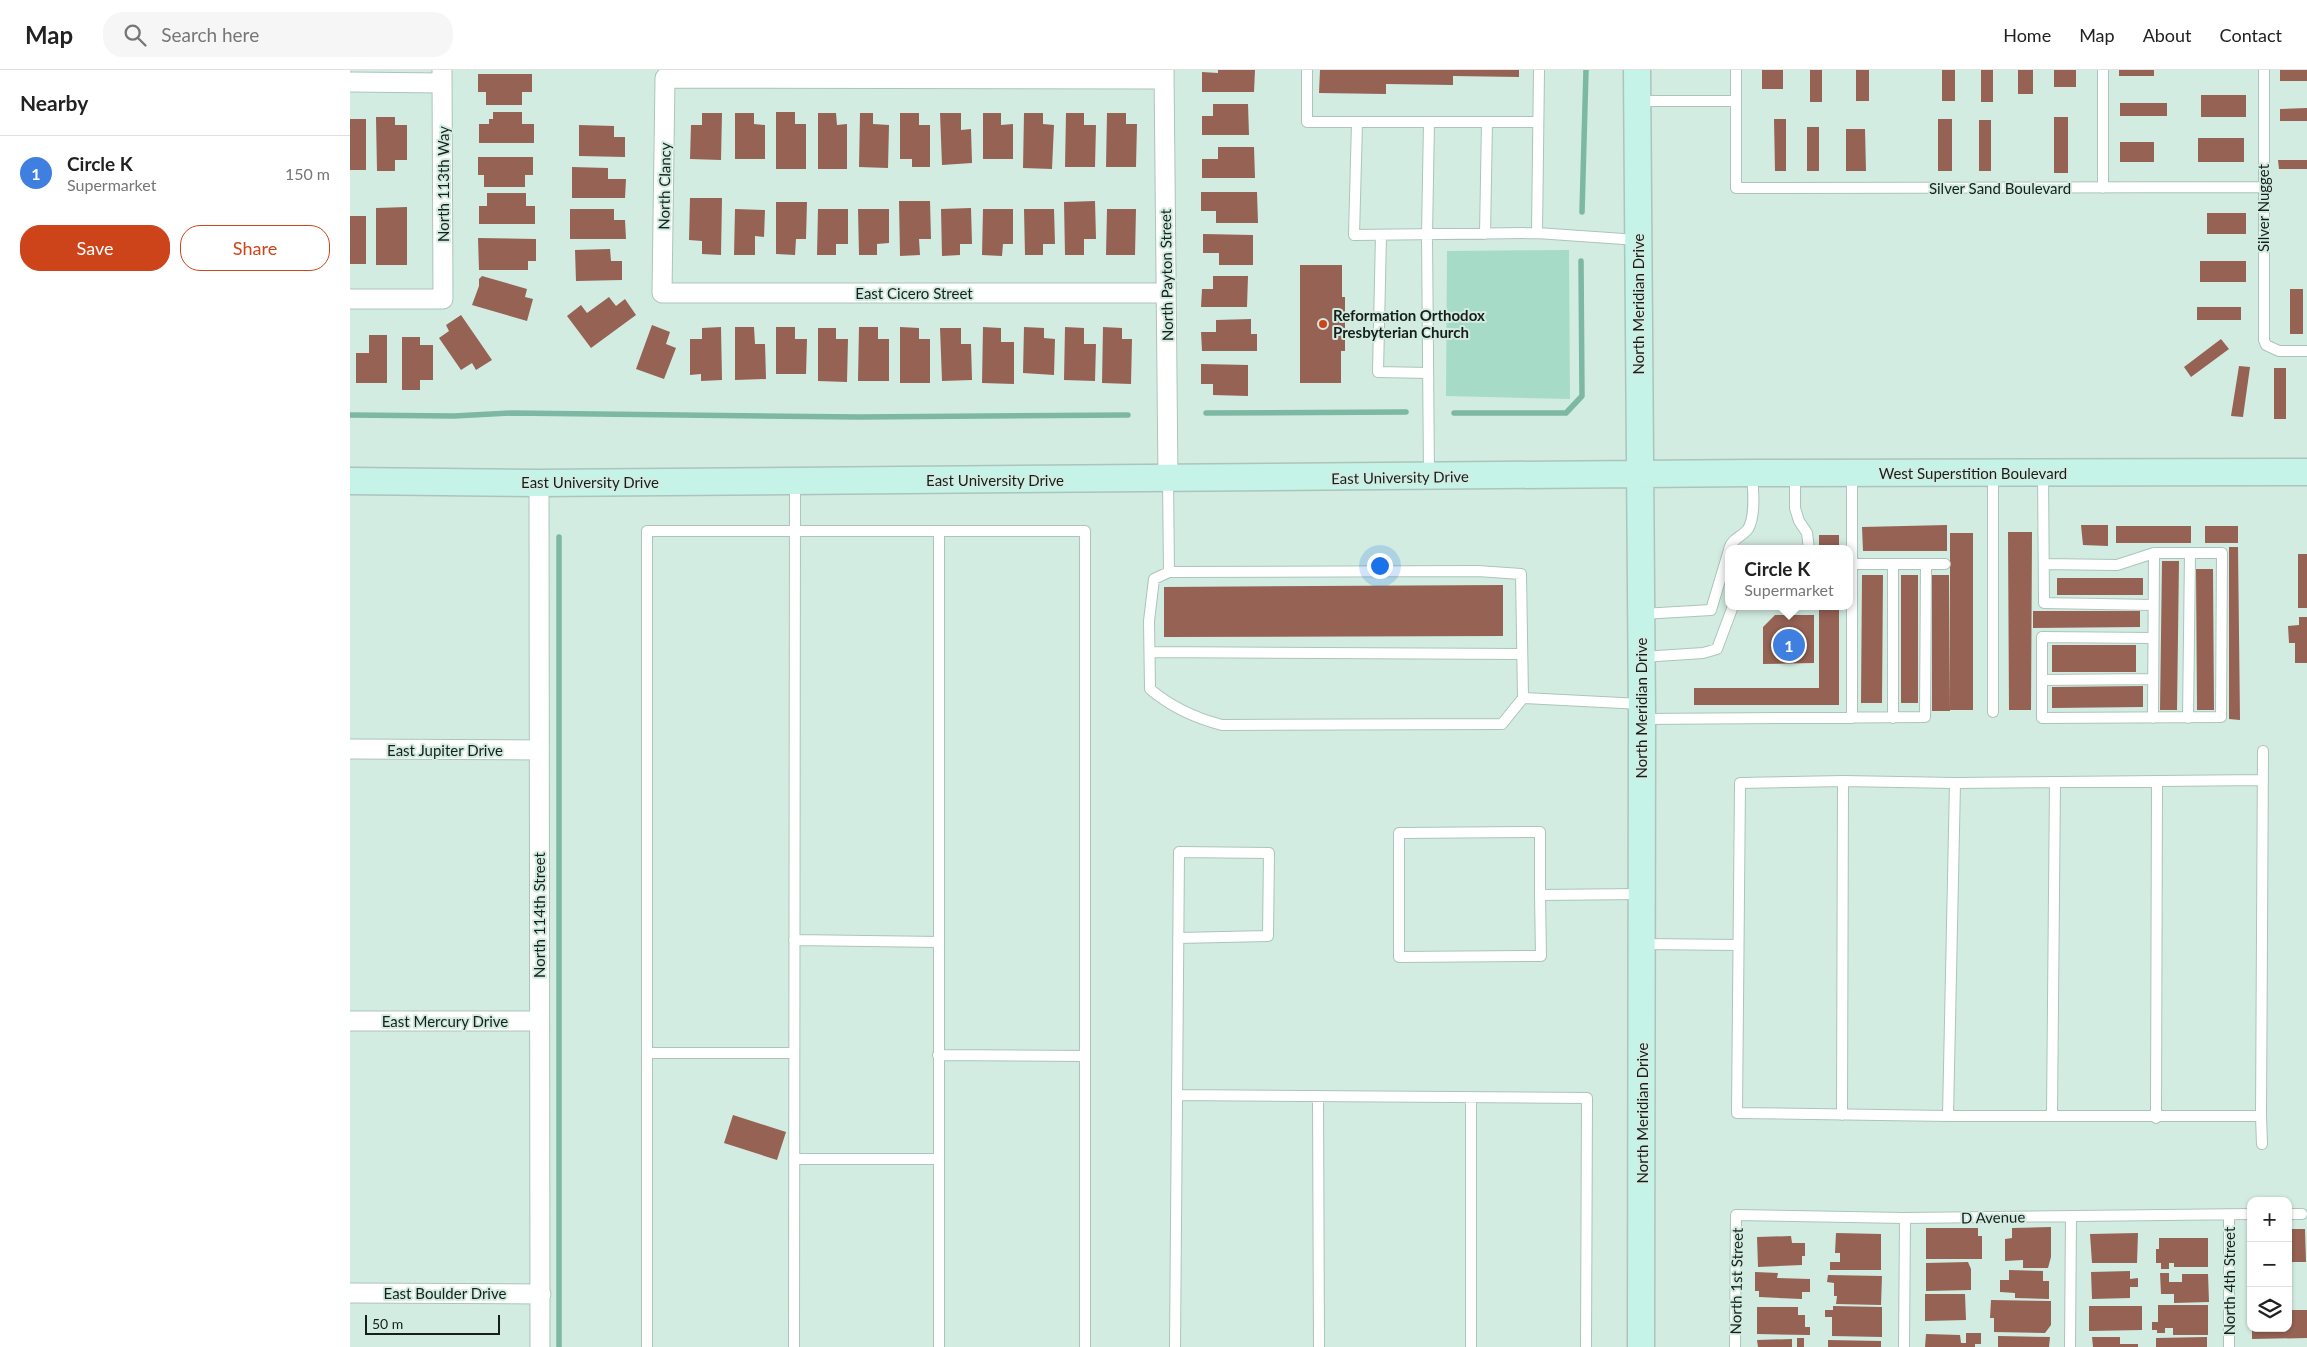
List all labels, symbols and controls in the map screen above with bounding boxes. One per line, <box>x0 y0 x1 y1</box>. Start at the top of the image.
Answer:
search box <box>103 12 453 57</box>
text: Map <box>25 20 73 49</box>
icon: search <box>121 21 149 49</box>
text: Search here <box>161 23 259 46</box>
text: Home <box>2003 24 2051 46</box>
text: Map <box>2079 24 2115 46</box>
text: About <box>2143 24 2192 46</box>
text: Contact <box>2220 24 2282 46</box>
text: Nearby <box>20 90 88 115</box>
street label: North 113th Way <box>434 126 452 242</box>
street label: North Clancy <box>654 142 674 230</box>
text: Circle K <box>67 152 133 175</box>
street label: Silver Nugget <box>2254 163 2272 252</box>
text: 1 <box>31 164 41 183</box>
text: 150 m <box>285 164 330 183</box>
text: Supermarket <box>67 175 156 194</box>
street label: Silver Sand Boulevard <box>1929 179 2071 197</box>
street label: North Payton Street <box>1156 208 1176 341</box>
button: Save <box>20 225 170 271</box>
button: Share <box>180 225 330 271</box>
street label: North Meridian Drive <box>1629 233 1647 374</box>
street label: East Cicero Street <box>855 284 973 302</box>
place label: Reformation Orthodox Presbyterian Church <box>1333 306 1485 341</box>
marker: Reformation Orthodox Presbyterian Church <box>1317 318 1329 330</box>
street label: West Superstition Boulevard <box>1879 464 2067 482</box>
street label: East University Drive <box>1331 467 1469 487</box>
street label: East University Drive <box>926 471 1064 489</box>
street label: East University Drive <box>521 473 659 491</box>
popup <box>1725 545 1853 610</box>
your location <box>1367 553 1393 579</box>
text: Circle K <box>1744 557 1810 580</box>
text: Supermarket <box>1744 580 1834 599</box>
pin: 1 <box>1773 626 1805 664</box>
street label: North Meridian Drive <box>1632 637 1650 778</box>
street label: East Jupiter Drive <box>387 741 503 759</box>
street label: North 114th Street <box>530 851 548 978</box>
street label: East Mercury Drive <box>382 1012 508 1030</box>
street label: North Meridian Drive <box>1633 1042 1651 1183</box>
map controls <box>2247 1197 2292 1332</box>
button: + <box>2247 1197 2292 1242</box>
street label: D Avenue <box>1961 1207 2025 1227</box>
street label: North 4th Street <box>2220 1226 2238 1335</box>
street label: North 1st Street <box>1726 1227 1746 1334</box>
button: − <box>2247 1242 2292 1287</box>
street label: East Boulder Drive <box>384 1284 506 1302</box>
button: layers <box>2247 1287 2292 1332</box>
scale bar <box>365 1312 500 1335</box>
text: 50 m <box>372 1315 403 1332</box>

